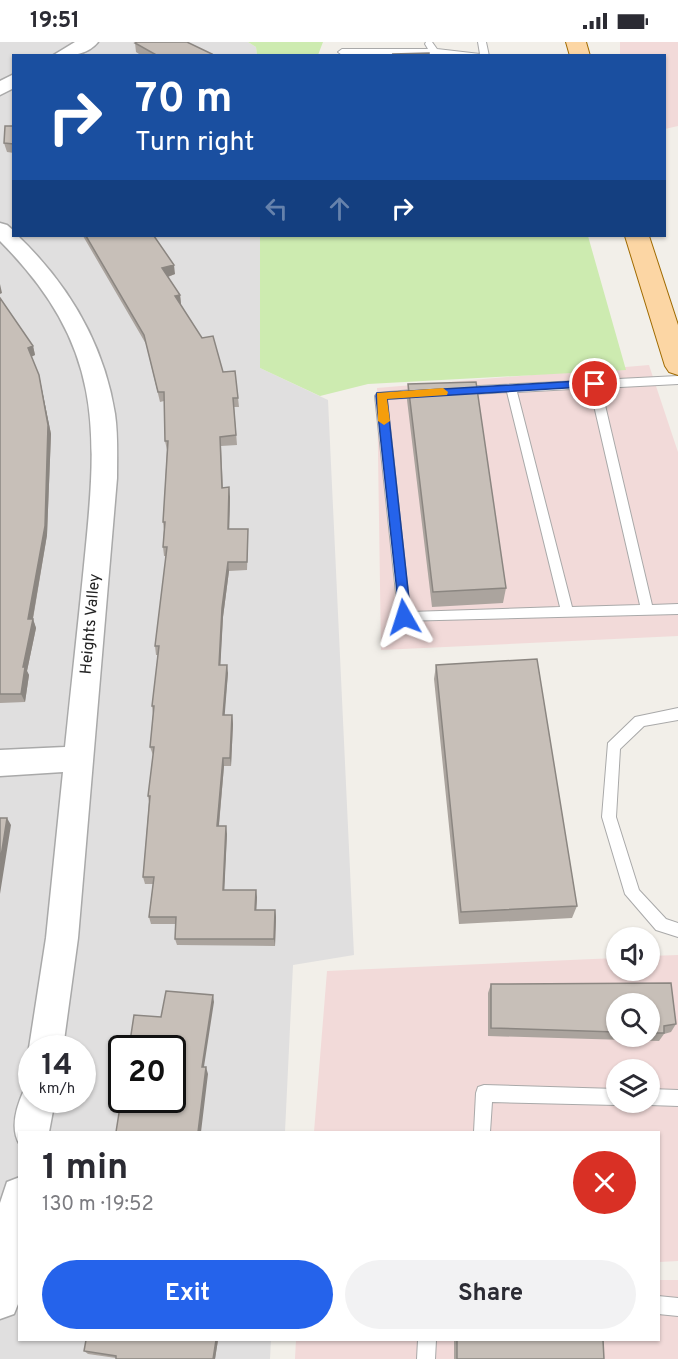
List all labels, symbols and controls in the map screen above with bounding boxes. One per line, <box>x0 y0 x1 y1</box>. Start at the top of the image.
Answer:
text: 19:51 <box>30 8 80 35</box>
text: 70 m <box>135 74 233 127</box>
icon: right <box>36 78 114 156</box>
text: Turn right <box>135 126 254 160</box>
icon: left <box>260 192 293 225</box>
icon: ahead <box>323 192 356 225</box>
icon: right <box>386 192 419 225</box>
pin <box>569 358 620 409</box>
icon: arrive <box>578 367 611 400</box>
street label: Heights Valley <box>77 573 105 675</box>
position arrow <box>372 585 436 649</box>
map controls <box>606 927 660 1113</box>
button: sound <box>606 927 660 981</box>
button: search <box>606 993 660 1047</box>
speed limit sign: 20 <box>108 1035 186 1113</box>
text: 14 <box>41 1048 73 1085</box>
button: layers <box>606 1059 660 1113</box>
text: km/h <box>39 1080 75 1099</box>
text: 1 min <box>42 1146 128 1192</box>
button: close <box>573 1151 636 1214</box>
text: 130 m · 19:52 <box>42 1192 154 1218</box>
button: Exit <box>42 1260 333 1329</box>
button: Share <box>345 1260 636 1329</box>

